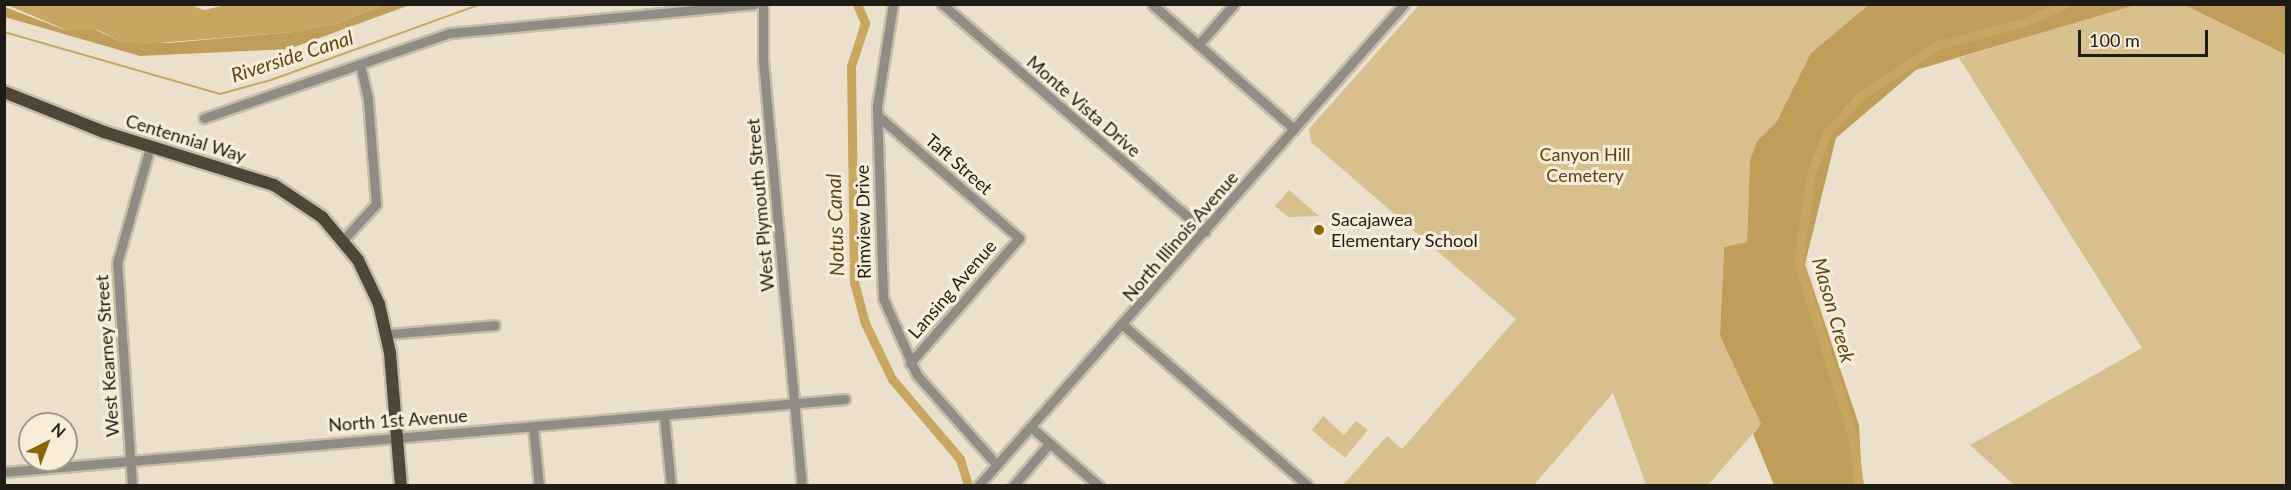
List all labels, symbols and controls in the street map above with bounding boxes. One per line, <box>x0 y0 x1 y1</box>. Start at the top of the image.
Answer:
scale bar <box>2081 18 2212 56</box>
water label: Riverside Canal <box>228 25 356 87</box>
text: 100 m <box>2089 29 2140 51</box>
street label: Monte Vista Drive <box>1022 51 1146 161</box>
street label: Centennial Way <box>123 109 249 167</box>
street label: West Plymouth Street <box>742 117 778 293</box>
street label: Taft Street <box>921 129 997 199</box>
park label: Canyon Hill Cemetery <box>1539 144 1631 186</box>
street label: Rimview Drive <box>851 164 875 280</box>
street label: North Illinois Avenue <box>1118 166 1242 306</box>
water label: Notus Canal <box>821 173 849 277</box>
place label: Sacajawea Elementary School <box>1331 209 1478 252</box>
marker: Sacajawea Elementary School <box>1312 223 1326 237</box>
street label: Lansing Avenue <box>903 235 1001 343</box>
water label: Mason Creek <box>1808 255 1860 365</box>
street label: West Kearney Street <box>91 274 123 438</box>
street label: North 1st Avenue <box>327 404 469 436</box>
north arrow <box>18 412 78 472</box>
text: N <box>48 419 70 441</box>

